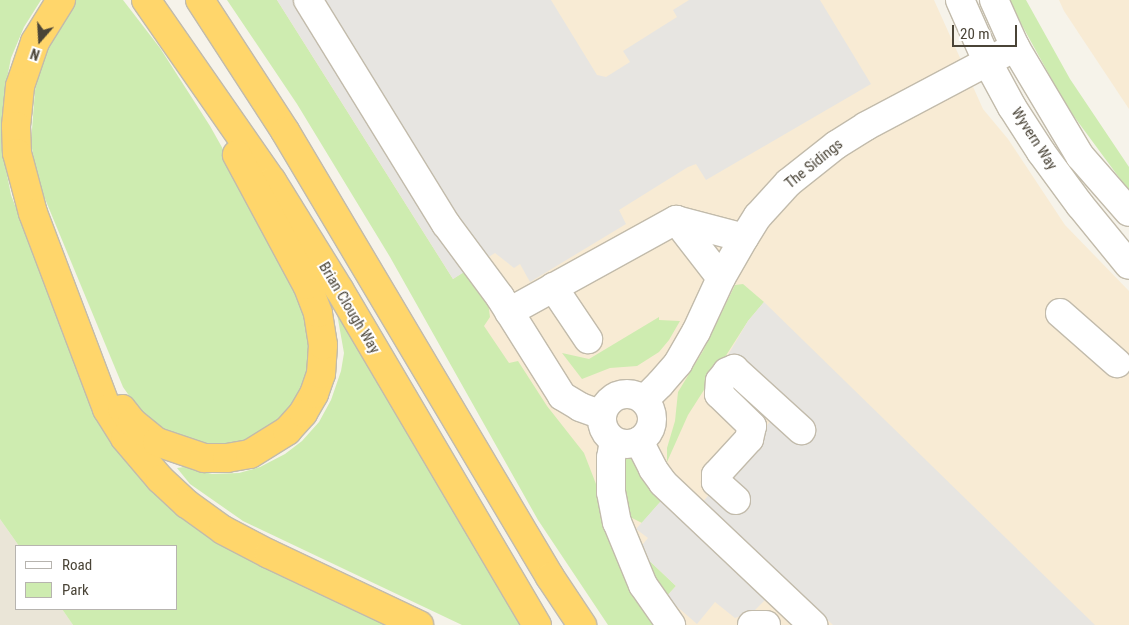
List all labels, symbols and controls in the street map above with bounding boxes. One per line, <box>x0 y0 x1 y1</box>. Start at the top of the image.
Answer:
north arrow <box>15 15 65 65</box>
scale bar <box>954 15 1019 47</box>
text: 20 m <box>960 25 990 43</box>
text: N <box>28 45 42 63</box>
street label: Wyvern Way <box>1007 104 1061 174</box>
street label: The Sidings <box>781 135 847 193</box>
street label: Brian Clough Way <box>315 259 383 357</box>
legend <box>15 545 178 610</box>
text: Road <box>62 556 92 574</box>
text: Park <box>62 581 89 599</box>

